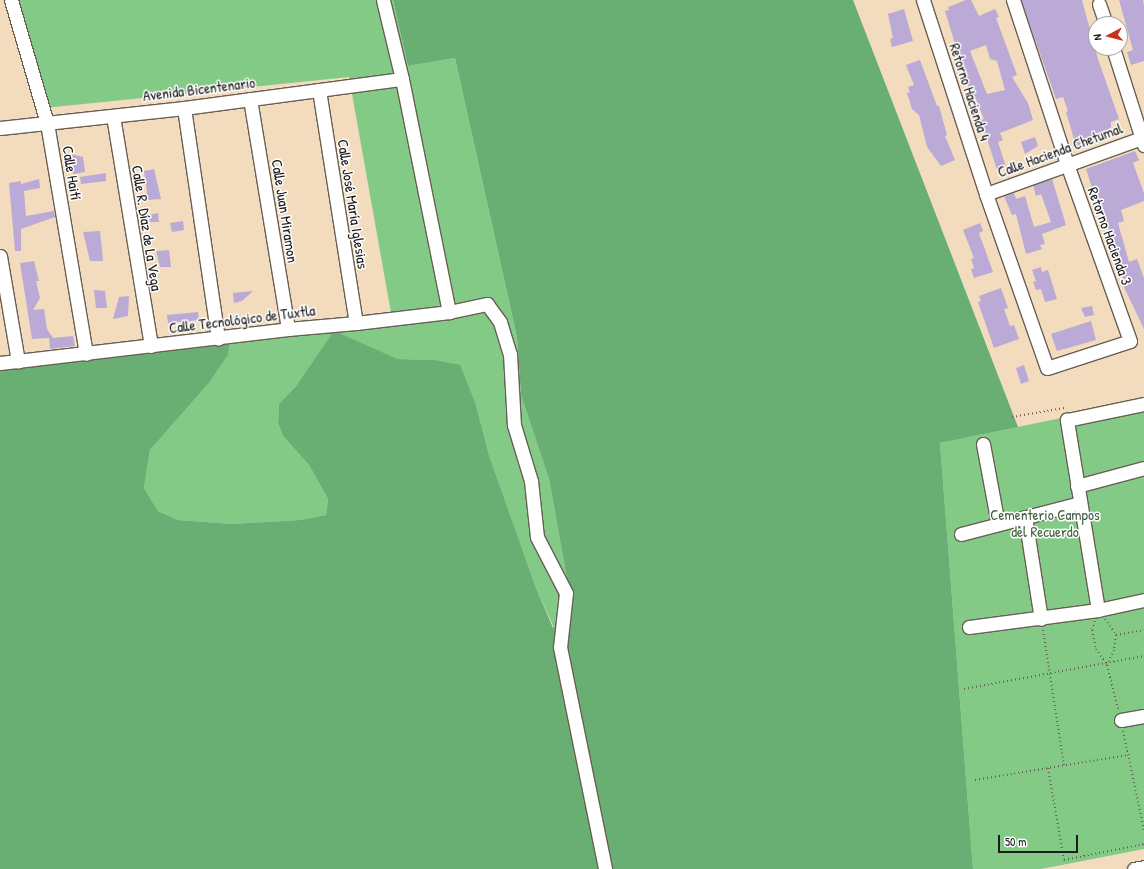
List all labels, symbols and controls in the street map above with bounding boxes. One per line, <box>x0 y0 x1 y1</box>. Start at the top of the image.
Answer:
north arrow <box>1088 16 1128 56</box>
text: N <box>1090 34 1104 41</box>
street label: Retorno Hacienda 4 <box>946 41 994 143</box>
street label: Avenida Bicentenario <box>142 73 256 105</box>
street label: Calle Hacienda Chetumal <box>995 119 1125 181</box>
street label: Calle José María Iglesias <box>334 138 372 270</box>
street label: Calle Haití <box>59 145 85 201</box>
street label: Calle Juan Miramon <box>268 158 302 264</box>
street label: Calle R. Díaz de La Vega <box>128 164 166 292</box>
street label: Retorno Hacienda 3 <box>1084 185 1136 287</box>
street label: Calle Tecnológico de Tuxtla <box>168 301 316 337</box>
park label: Cementerio Campos del Recuerdo <box>990 505 1100 540</box>
scale bar <box>1000 827 1080 853</box>
text: 50 m <box>1005 833 1026 850</box>

